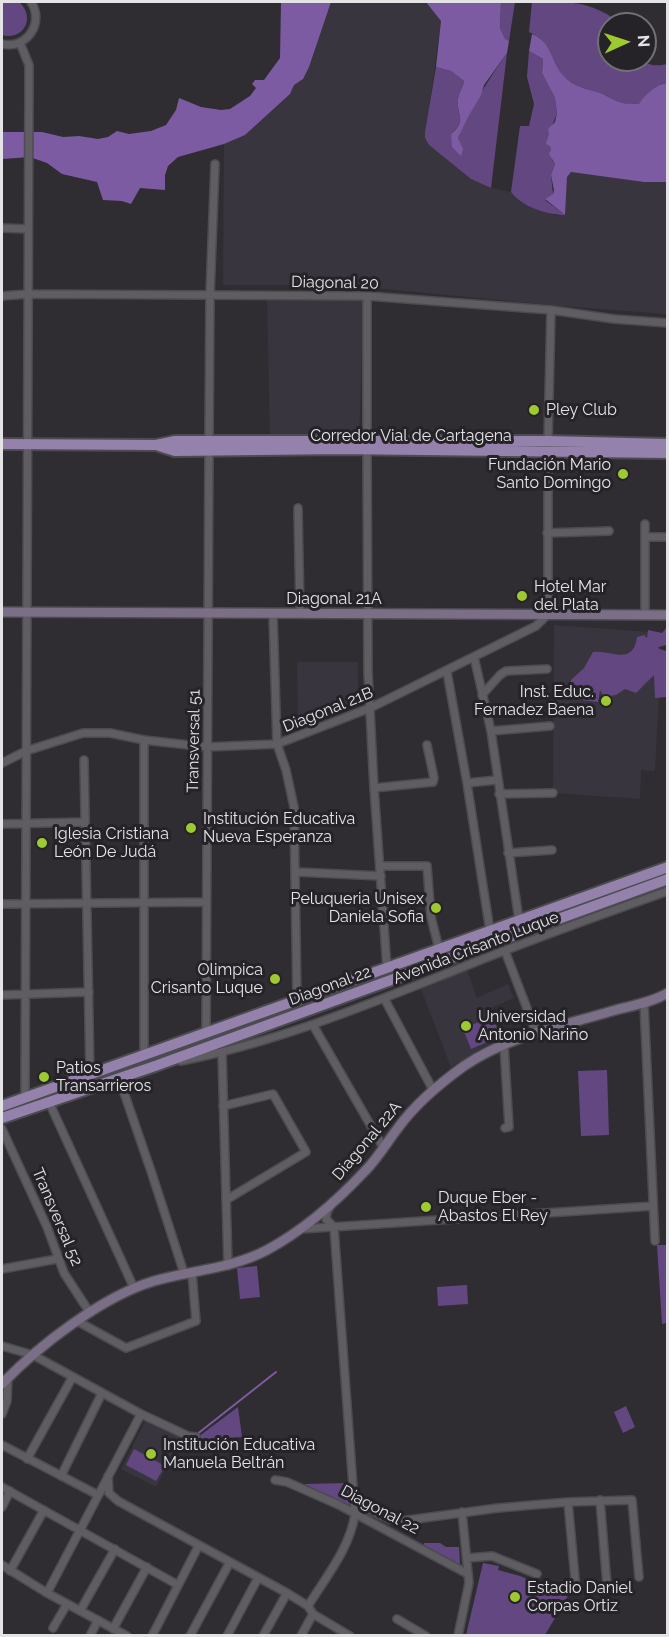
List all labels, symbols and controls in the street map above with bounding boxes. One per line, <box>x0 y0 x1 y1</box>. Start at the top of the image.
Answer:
north arrow <box>597 12 657 72</box>
text: N <box>634 35 653 48</box>
street label: Diagonal 20 <box>291 273 379 293</box>
place label: Pley Club <box>546 400 617 420</box>
marker: Pley Club <box>527 403 541 417</box>
street label: Corredor Vial de Cartagena <box>310 426 512 446</box>
place label: Fundación Mario Santo Domingo <box>488 455 611 493</box>
marker: Fundación Mario Santo Domingo <box>616 467 630 481</box>
place label: Hotel Mar del Plata <box>534 577 606 615</box>
street label: Diagonal 21A <box>286 589 382 609</box>
marker: Hotel Mar del Plata <box>515 589 529 603</box>
place label: Inst. Educ. Fernadez Baena <box>474 682 594 720</box>
street label: Diagonal 21B <box>280 683 376 737</box>
street label: Transversal 51 <box>184 689 204 793</box>
marker: Inst. Educ. Fernadez Baena <box>599 694 613 708</box>
place label: Institución Educativa Nueva Esperanza <box>203 809 355 847</box>
marker: Institución Educativa Nueva Esperanza <box>184 821 198 835</box>
place label: Iglesia Cristiana León De Judá <box>54 824 169 862</box>
marker: Iglesia Cristiana León De Judá <box>35 836 49 850</box>
place label: Peluqueria Unisex Daniela Sofia <box>291 889 424 927</box>
marker: Peluqueria Unisex Daniela Sofia <box>429 901 443 915</box>
street label: Avenida Crisanto Luque <box>391 908 561 988</box>
place label: Olimpica Crisanto Luque <box>151 960 263 998</box>
street label: Diagonal 22 <box>286 962 374 1010</box>
marker: Olimpica Crisanto Luque <box>268 972 282 986</box>
place label: Universidad Antonio Nariño <box>478 1007 588 1045</box>
marker: Universidad Antonio Nariño <box>459 1019 473 1033</box>
place label: Patios Transarrieros <box>56 1058 151 1096</box>
marker: Patios Transarrieros <box>37 1070 51 1084</box>
street label: Diagonal 22A <box>328 1098 406 1184</box>
street label: Transversal 52 <box>28 1165 86 1269</box>
place label: Duque Eber - Abastos El Rey <box>438 1188 548 1226</box>
marker: Duque Eber - Abastos El Rey <box>419 1200 433 1214</box>
place label: Institución Educativa Manuela Beltrán <box>163 1435 315 1473</box>
marker: Institución Educativa Manuela Beltrán <box>144 1447 158 1461</box>
street label: Diagonal 22 <box>337 1481 423 1539</box>
place label: Estadio Daniel Corpas Ortiz <box>527 1578 632 1616</box>
marker: Estadio Daniel Corpas Ortiz <box>508 1590 522 1604</box>

